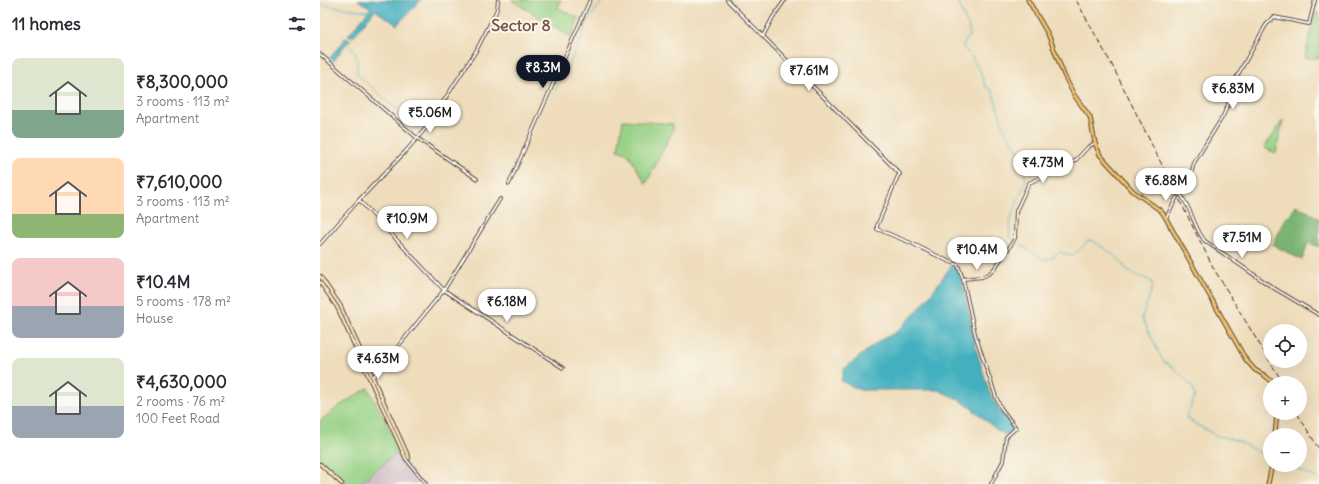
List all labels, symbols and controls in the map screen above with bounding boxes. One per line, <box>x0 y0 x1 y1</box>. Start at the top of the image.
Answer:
text: 11 homes <box>12 13 81 35</box>
icon: filters <box>286 13 308 35</box>
district label: Sector 8 <box>491 15 551 35</box>
pin: ₹8.3M <box>515 55 571 89</box>
pin: ₹7.61M <box>776 58 842 92</box>
text: ₹8.3M <box>525 59 561 76</box>
text: ₹7.61M <box>789 62 829 79</box>
text: ₹8,300,000 <box>136 71 228 93</box>
icon: home <box>44 74 92 122</box>
pin: ₹6.83M <box>1200 76 1266 110</box>
text: ₹6.83M <box>1211 80 1255 97</box>
text: 3 rooms · 113 m² <box>136 93 230 110</box>
pin: ₹5.06M <box>397 100 463 134</box>
text: ₹5.06M <box>408 104 452 121</box>
text: Apartment <box>136 110 199 127</box>
pin: ₹4.73M <box>1010 150 1076 184</box>
text: ₹4.73M <box>1022 154 1064 171</box>
pin: ₹6.88M <box>1133 168 1199 202</box>
text: ₹7,610,000 <box>136 171 223 193</box>
text: ₹6.88M <box>1144 172 1188 189</box>
icon: home <box>44 174 92 222</box>
text: 3 rooms · 113 m² <box>136 193 230 210</box>
pin: ₹10.9M <box>374 206 440 240</box>
text: Apartment <box>136 210 199 227</box>
text: ₹10.9M <box>386 210 428 227</box>
pin: ₹7.51M <box>1209 225 1275 259</box>
text: ₹7.51M <box>1222 229 1262 246</box>
pin: ₹10.4M <box>944 237 1010 271</box>
text: ₹10.4M <box>956 241 998 258</box>
text: ₹10.4M <box>136 271 191 293</box>
icon: home <box>44 274 92 322</box>
pin: ₹6.18M <box>474 289 540 323</box>
text: 5 rooms · 178 m² <box>136 293 231 310</box>
text: ₹6.18M <box>487 293 527 310</box>
text: House <box>136 310 173 327</box>
map controls <box>1263 324 1307 472</box>
button: locate <box>1263 324 1307 368</box>
pin: ₹4.63M <box>345 346 411 380</box>
text: ₹4.63M <box>356 350 400 367</box>
text: ₹4,630,000 <box>136 371 227 393</box>
icon: home <box>44 374 92 422</box>
button: + <box>1263 376 1307 420</box>
text: 2 rooms · 76 m² <box>136 393 225 410</box>
text: 100 Feet Road <box>136 410 220 427</box>
button: − <box>1263 428 1307 472</box>

